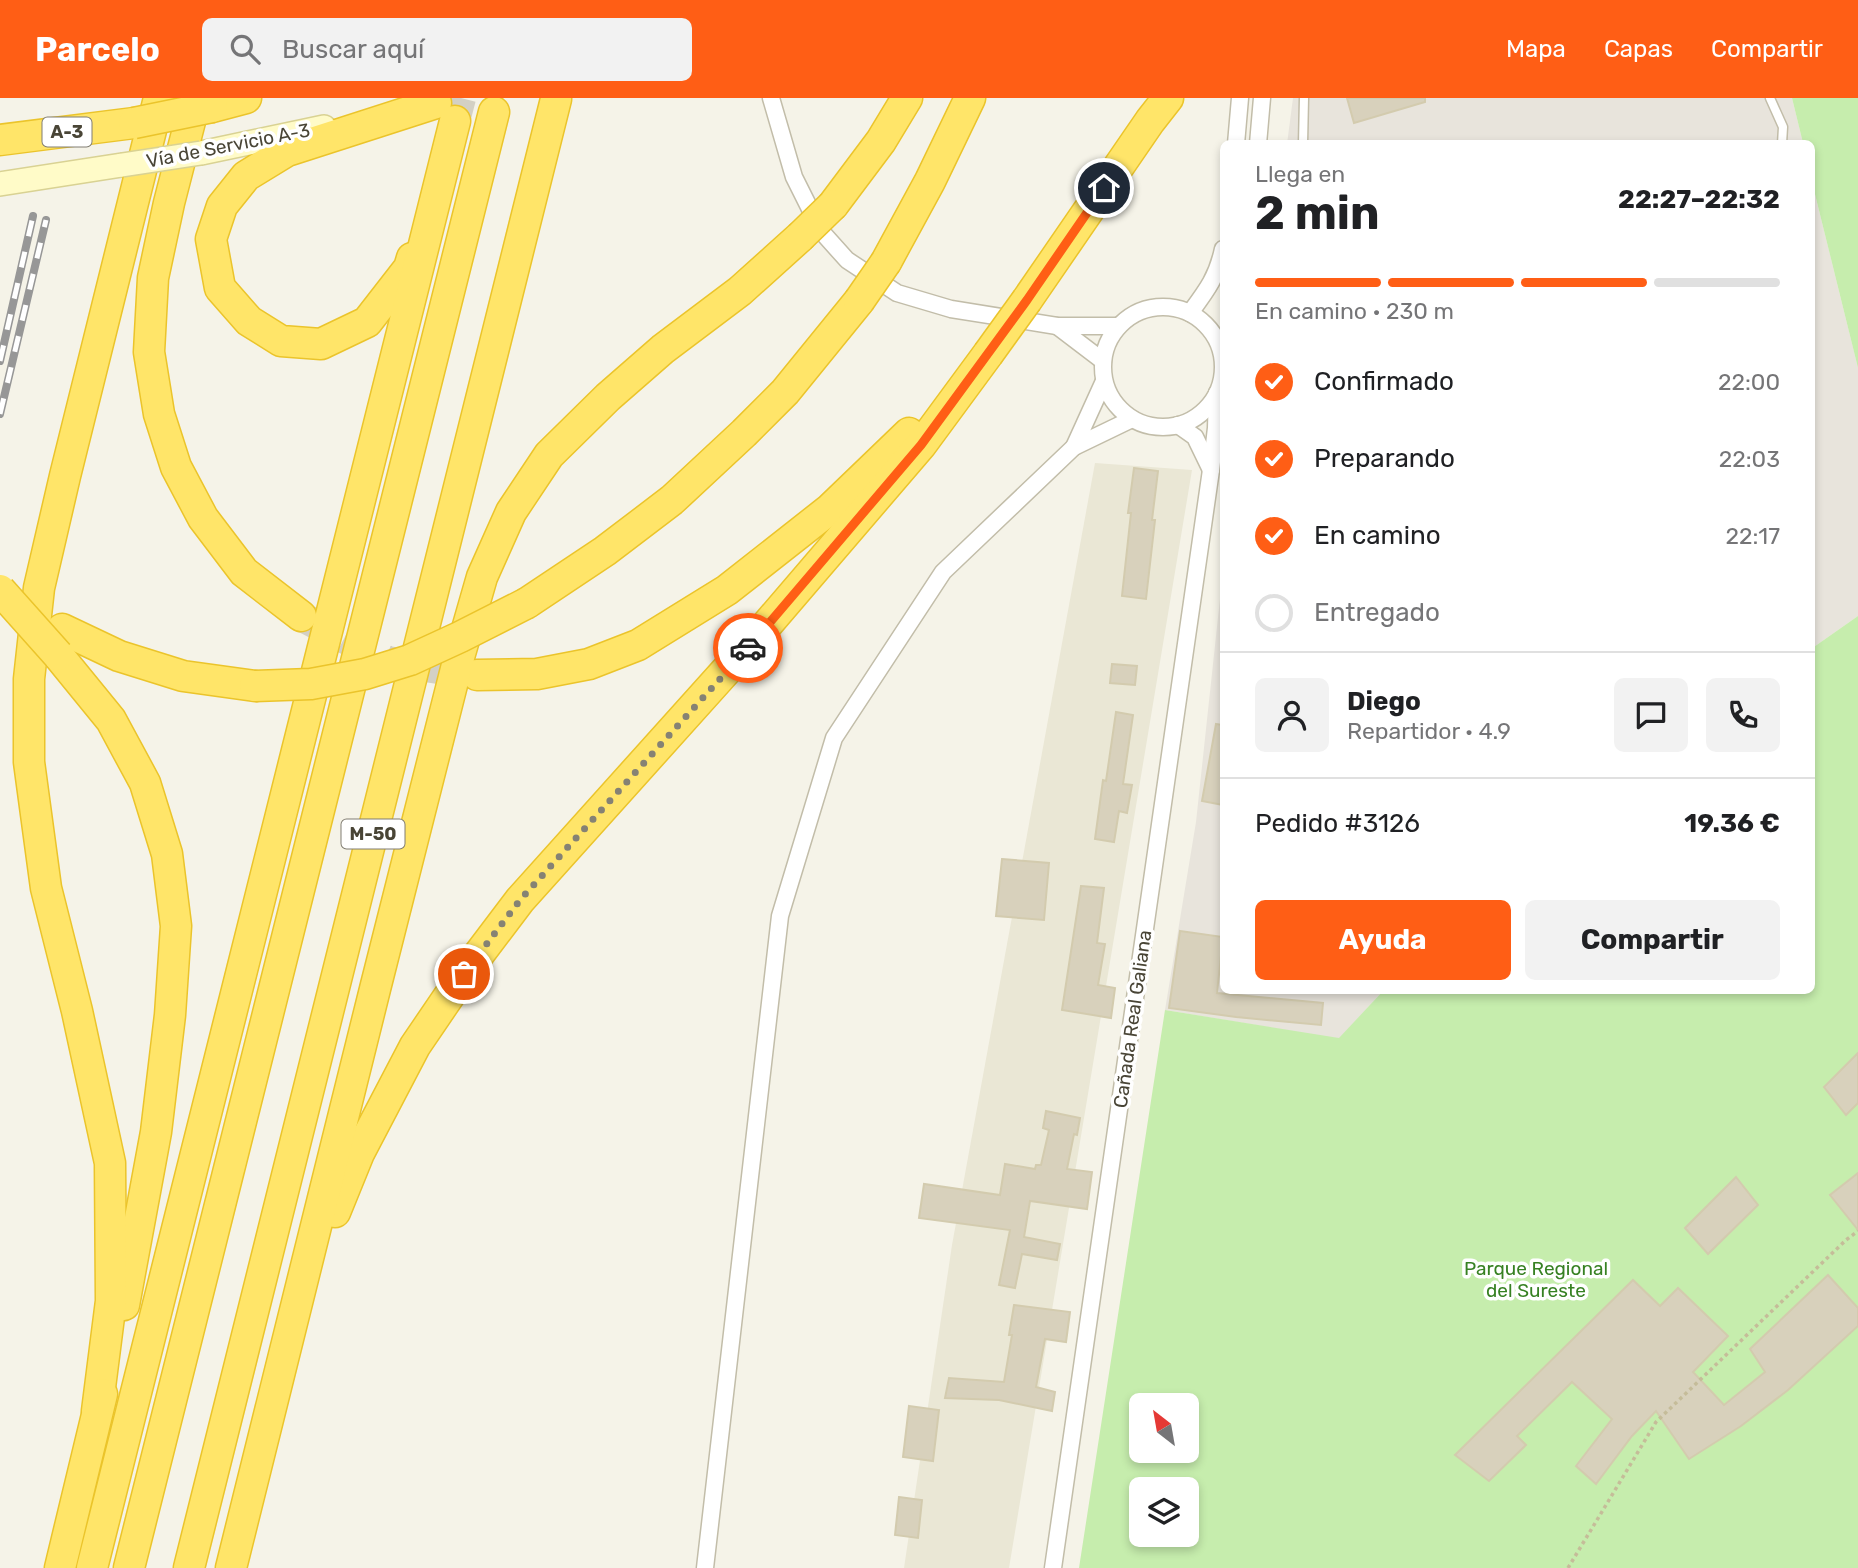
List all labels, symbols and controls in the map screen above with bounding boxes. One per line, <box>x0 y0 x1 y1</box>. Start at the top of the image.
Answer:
search box <box>202 18 692 81</box>
text: Parcelo <box>35 30 160 69</box>
icon: search <box>226 30 264 68</box>
text: Buscar aquí <box>282 34 424 65</box>
text: Mapa <box>1506 35 1566 63</box>
text: Capas <box>1604 35 1673 63</box>
text: Compartir <box>1711 35 1823 63</box>
road number: A-3 <box>42 117 92 146</box>
street label: Vía de Servicio A-3 <box>144 118 312 173</box>
pin <box>1074 158 1134 218</box>
text: Llega en <box>1255 160 1345 188</box>
icon: home <box>1085 169 1123 207</box>
text: 22:27–22:32 <box>1618 184 1780 215</box>
text: 2 min <box>1255 186 1380 241</box>
text: En camino · 230 m <box>1255 297 1454 325</box>
icon: check <box>1255 363 1293 401</box>
text: Confirmado <box>1314 366 1454 397</box>
text: 22:00 <box>1718 368 1780 396</box>
icon: check <box>1255 440 1293 478</box>
text: Preparando <box>1314 443 1455 474</box>
text: 22:03 <box>1719 445 1780 473</box>
icon: check <box>1255 517 1293 555</box>
text: En camino <box>1314 520 1441 551</box>
text: 22:17 <box>1725 522 1780 550</box>
text: Entregado <box>1314 597 1440 628</box>
courier <box>713 613 783 683</box>
icon: car <box>729 629 767 667</box>
button: person <box>1255 678 1329 752</box>
button: chat <box>1614 678 1688 752</box>
button: phone <box>1706 678 1780 752</box>
text: Diego <box>1347 686 1421 717</box>
text: Repartidor · 4.9 <box>1347 717 1511 745</box>
text: Pedido #3126 <box>1255 808 1420 839</box>
text: 19.36 € <box>1684 808 1780 839</box>
road number: M-50 <box>342 820 404 848</box>
button: Ayuda <box>1255 900 1511 980</box>
button: Compartir <box>1525 900 1780 980</box>
street label: Cañada Real Galiana <box>1109 929 1156 1110</box>
pin <box>434 944 494 1004</box>
icon: bag <box>445 955 483 993</box>
park label: Parque Regional del Sureste <box>1464 1257 1608 1302</box>
north arrow <box>1129 1393 1199 1463</box>
map controls <box>1129 1393 1199 1547</box>
button: layers <box>1129 1477 1199 1547</box>

